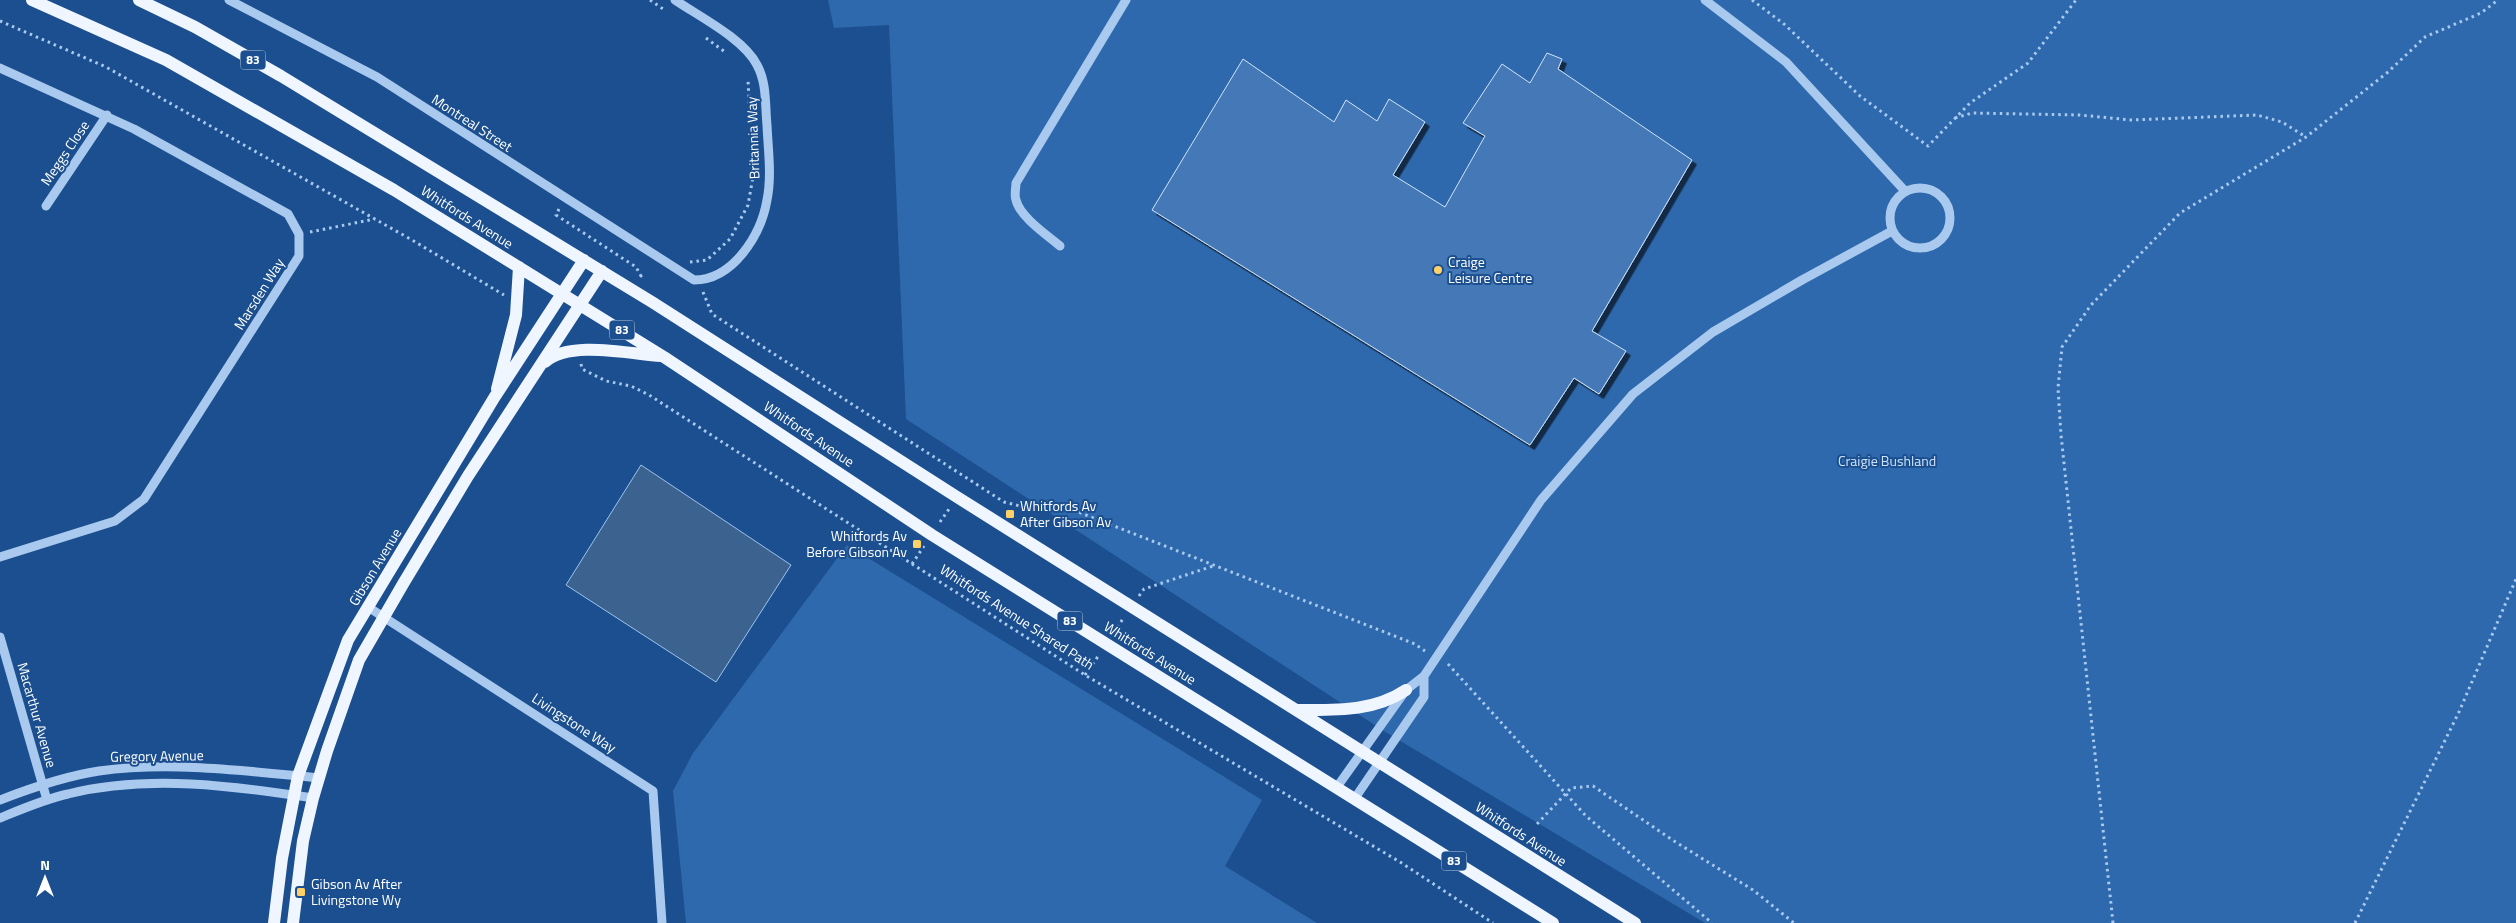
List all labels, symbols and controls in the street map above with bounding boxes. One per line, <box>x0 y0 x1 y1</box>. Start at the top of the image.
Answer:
road number: 83 <box>240 50 266 70</box>
street label: Montreal Street <box>428 89 517 157</box>
street label: Britannia Way <box>741 96 764 180</box>
street label: Meggs Close <box>35 116 94 190</box>
street label: Whitfords Avenue <box>417 180 517 253</box>
place label: Craige Leisure Centre <box>1448 251 1532 288</box>
street label: Marsden Way <box>228 254 289 334</box>
marker: Craige Leisure Centre <box>1432 264 1444 276</box>
road number: 83 <box>610 320 634 340</box>
street label: Whitfords Avenue <box>760 395 859 472</box>
park label: Craigie Bushland <box>1838 450 1936 471</box>
place label: Whitfords Av After Gibson Av <box>1020 495 1111 532</box>
marker: Whitfords Av After Gibson Av <box>1004 508 1016 520</box>
street label: Gibson Avenue <box>343 524 406 610</box>
place label: Whitfords Av Before Gibson Av <box>806 525 907 562</box>
marker: Whitfords Av Before Gibson Av <box>911 538 923 550</box>
street label: Whitfords Avenue Shared Path <box>936 559 1099 675</box>
road number: 83 <box>1058 612 1082 630</box>
street label: Whitfords Avenue <box>1100 616 1200 689</box>
street label: Macarthur Avenue <box>12 660 63 770</box>
street label: Livingstone Way <box>528 687 621 758</box>
street label: Gregory Avenue <box>110 744 204 767</box>
street label: Whitfords Avenue <box>1471 796 1571 871</box>
road number: 83 <box>1442 851 1466 870</box>
north arrow <box>20 853 70 903</box>
text: N <box>40 854 50 875</box>
place label: Gibson Av After Livingstone Wy <box>311 873 402 910</box>
marker: Gibson Av After Livingstone Wy <box>295 886 307 898</box>

